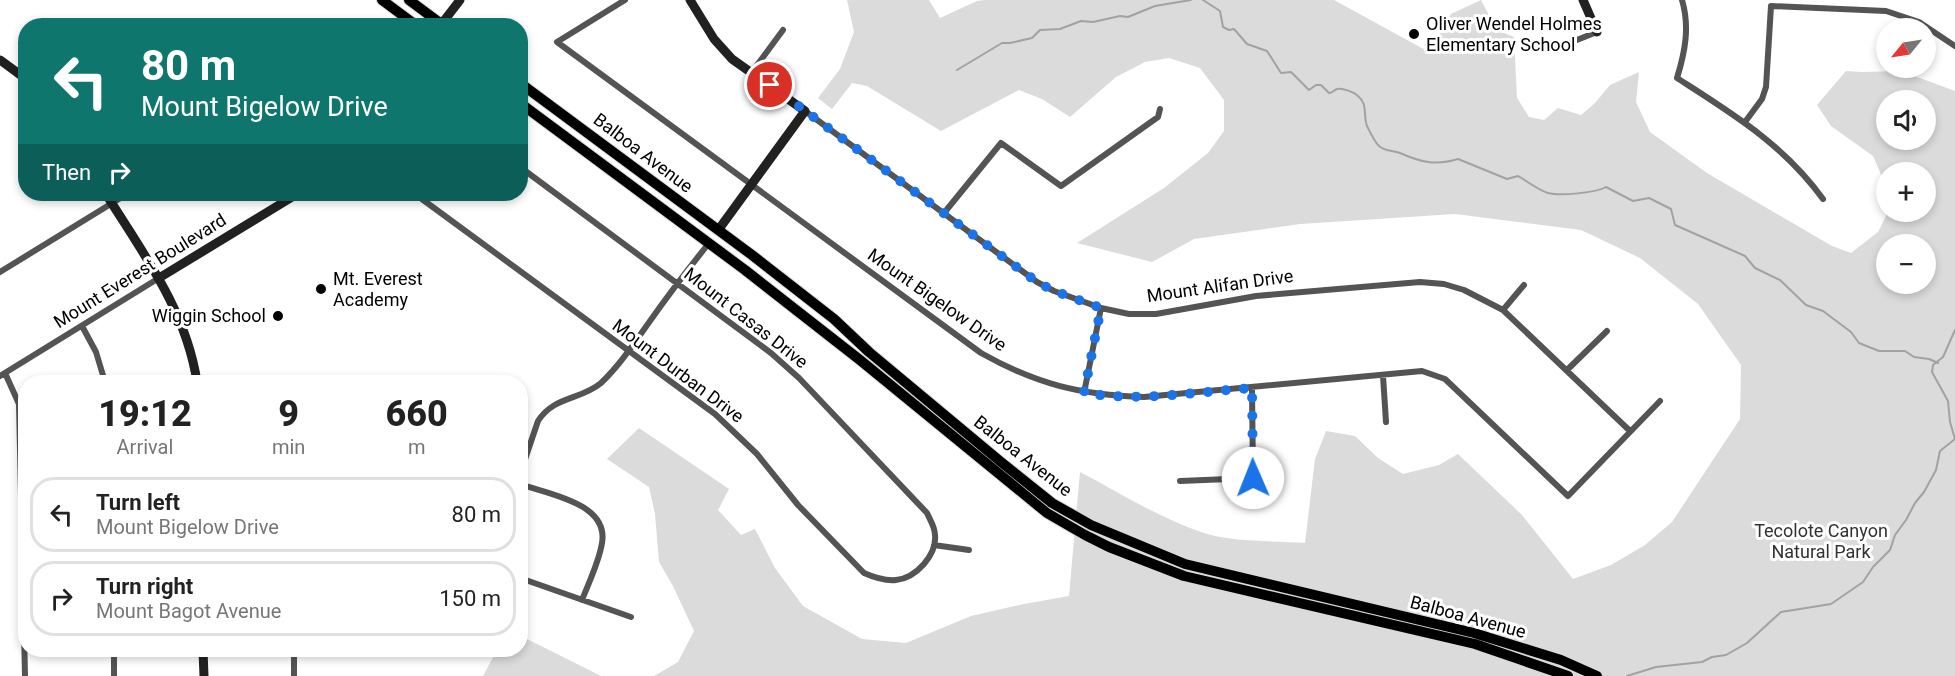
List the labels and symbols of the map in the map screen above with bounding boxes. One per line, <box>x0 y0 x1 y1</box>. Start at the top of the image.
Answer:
place label: Oliver Wendel Holmes Elementary School <box>1426 13 1602 55</box>
north arrow <box>1876 18 1936 78</box>
marker: Oliver Wendel Holmes Elementary School <box>1407 27 1421 41</box>
pin <box>744 59 795 110</box>
street label: Balboa Avenue <box>590 108 697 197</box>
street label: Mount Everest Boulevard <box>50 209 230 332</box>
street label: Mount Bigelow Drive <box>864 244 1011 355</box>
street label: Mount Casas Drive <box>680 263 812 372</box>
street label: Mount Alifan Drive <box>1145 265 1294 306</box>
place label: Mt. Everest Academy <box>333 268 423 310</box>
marker: Mt. Everest Academy <box>314 282 328 296</box>
place label: Wiggin School <box>152 305 266 326</box>
marker: Wiggin School <box>271 309 285 323</box>
street label: Mount Durban Drive <box>609 314 748 427</box>
street label: Balboa Avenue <box>970 411 1077 500</box>
position arrow <box>1221 446 1285 510</box>
park label: Tecolote Canyon Natural Park <box>1754 520 1888 562</box>
street label: Balboa Avenue <box>1408 591 1528 642</box>

